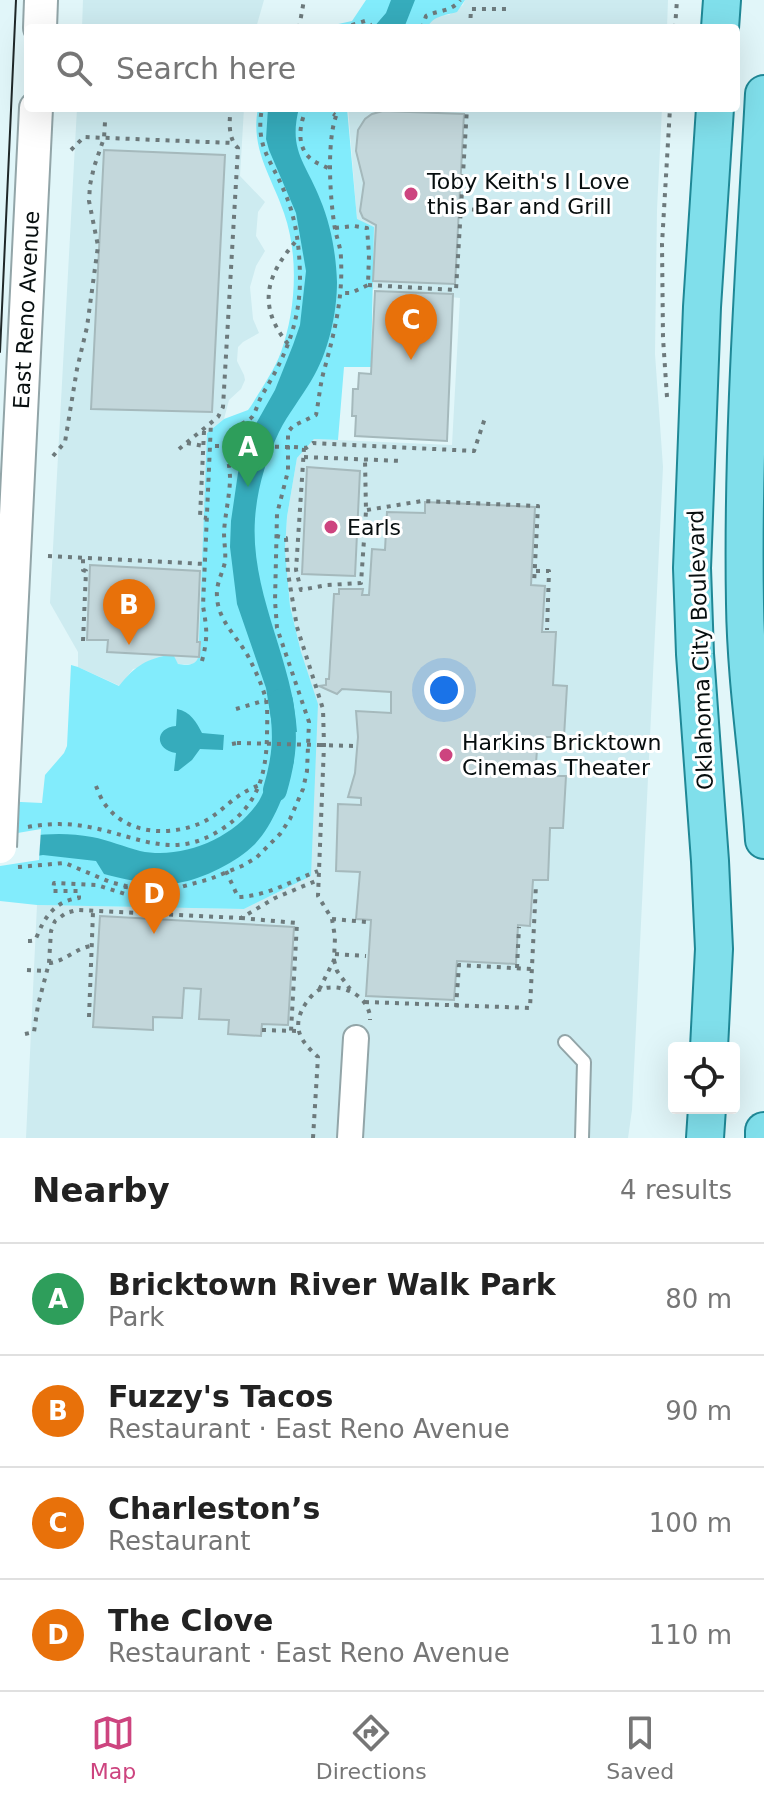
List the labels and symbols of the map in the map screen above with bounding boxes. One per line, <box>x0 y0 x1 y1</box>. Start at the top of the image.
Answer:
place label: Toby Keith's I Love this Bar and Grill <box>426 169 630 219</box>
marker: Toby Keith's I Love this Bar and Grill <box>402 185 420 203</box>
street label: East Reno Avenue <box>9 210 44 410</box>
pin: C <box>385 294 437 360</box>
pin: A <box>222 421 274 487</box>
street label: Oklahoma City Boulevard <box>683 509 718 791</box>
place label: Earls <box>347 515 401 540</box>
marker: Earls <box>322 518 340 536</box>
pin: B <box>103 579 155 645</box>
your location <box>424 670 464 710</box>
place label: Harkins Bricktown Cinemas Theater <box>462 730 661 780</box>
marker: Harkins Bricktown Cinemas Theater <box>437 746 455 764</box>
pin: D <box>128 868 180 934</box>

